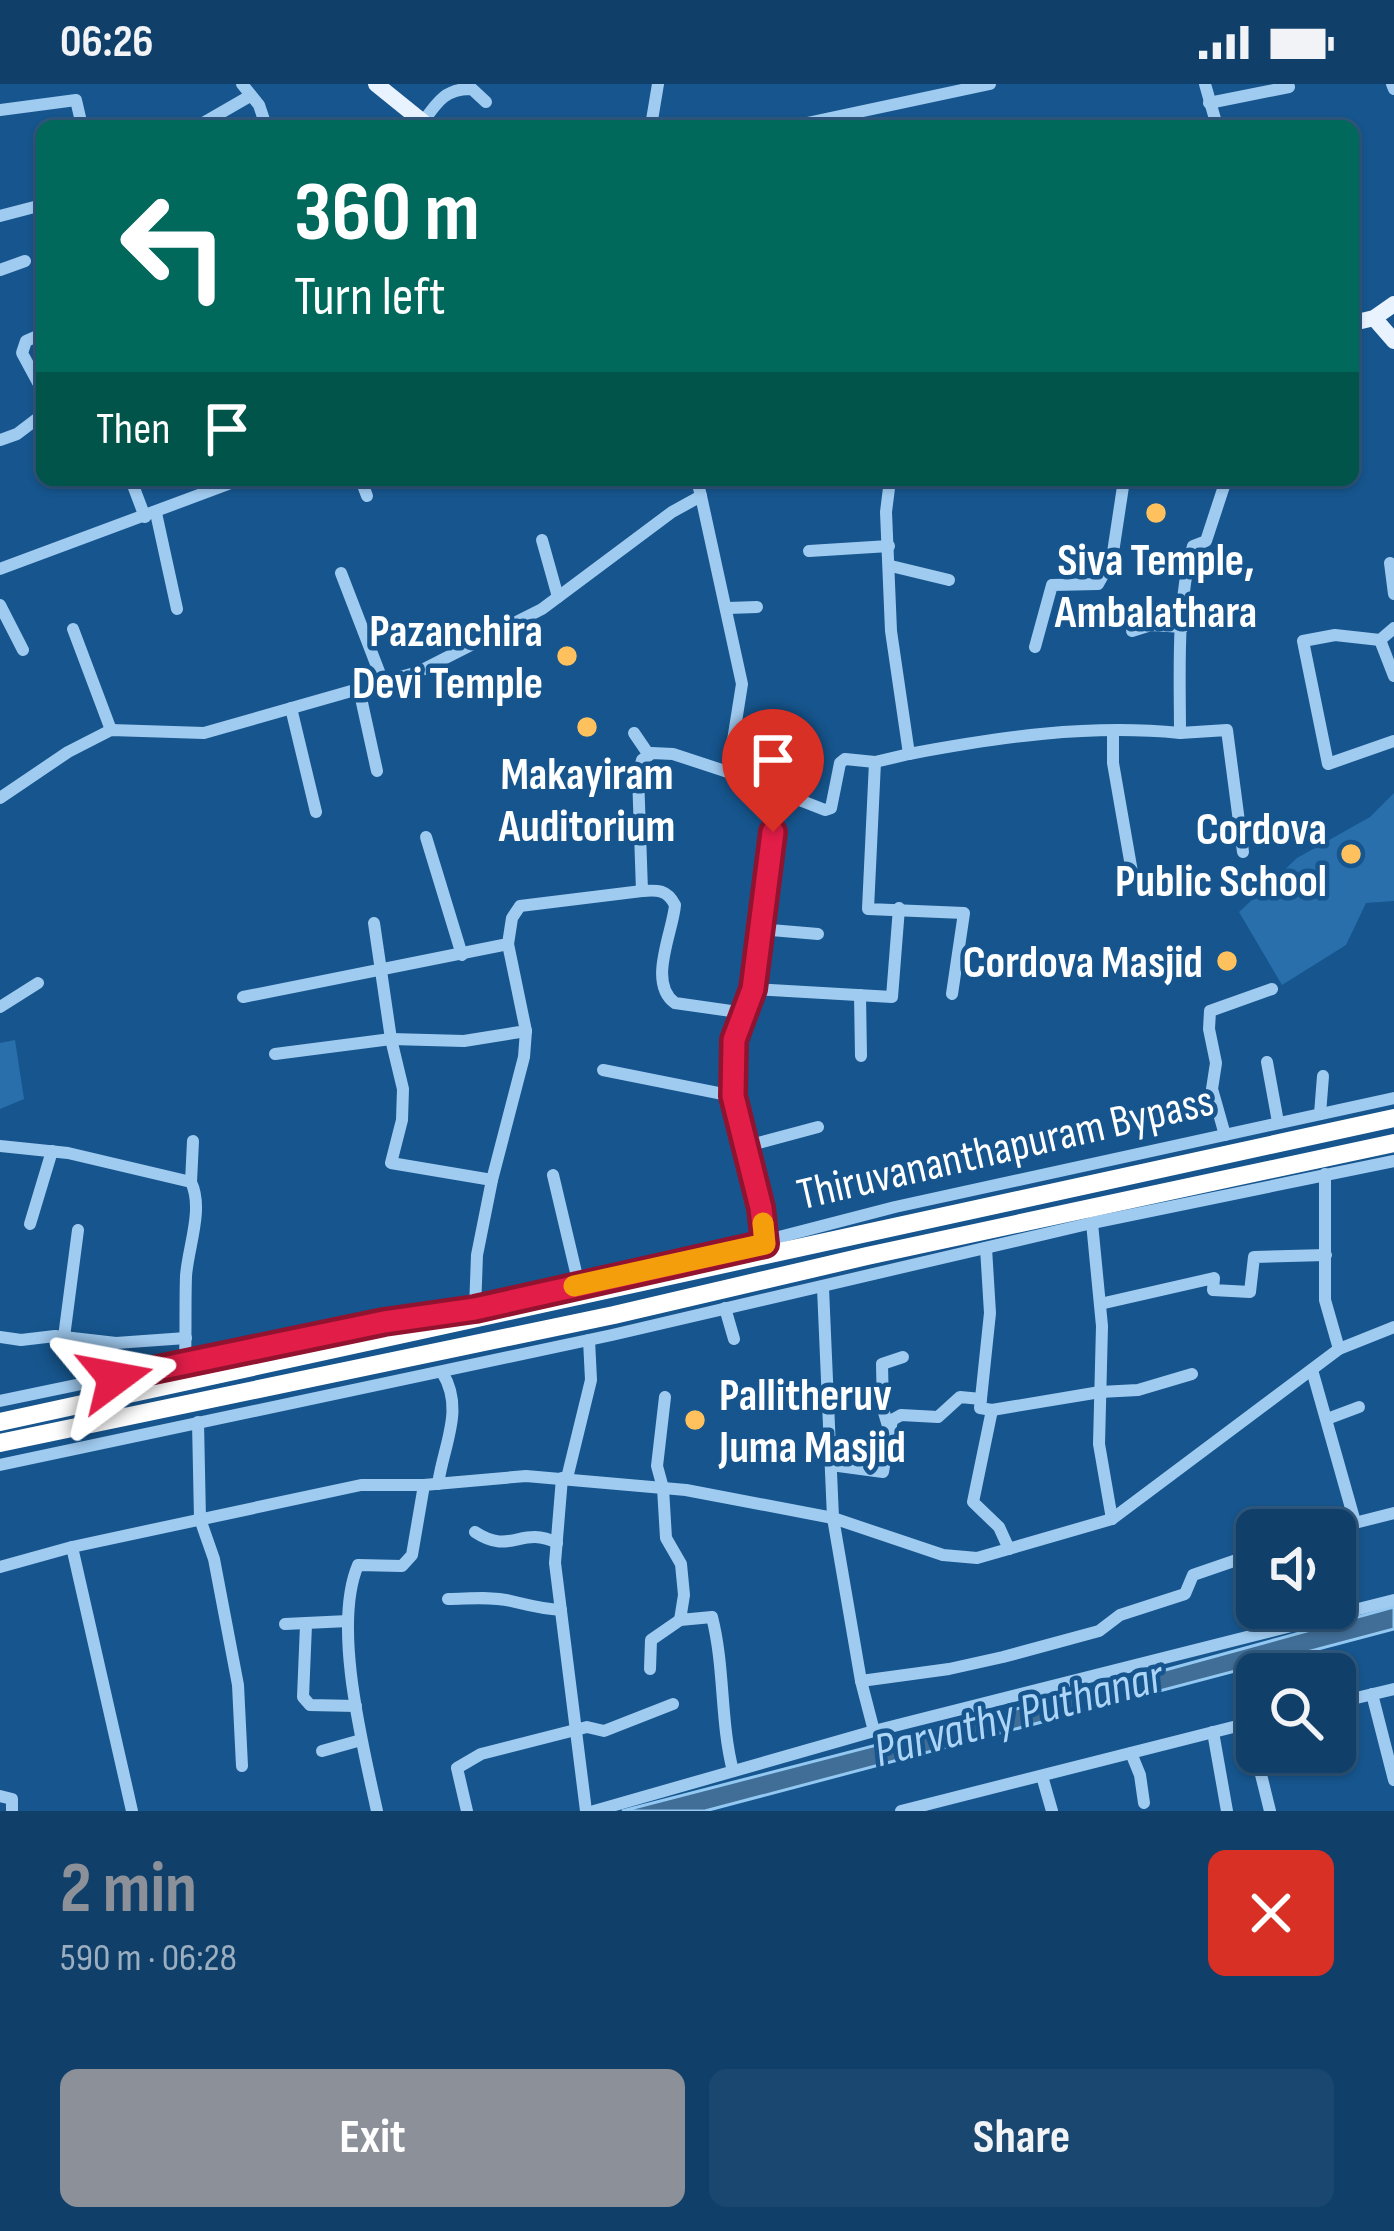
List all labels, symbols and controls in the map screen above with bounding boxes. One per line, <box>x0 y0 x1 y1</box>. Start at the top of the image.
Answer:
text: 06:26 <box>60 15 154 70</box>
text: 360 m <box>294 163 480 264</box>
icon: left <box>96 168 252 324</box>
text: Turn left <box>294 265 446 330</box>
icon: arrive <box>194 396 260 462</box>
text: Then <box>96 402 170 457</box>
marker: Siva Temple, Ambalathara <box>1143 500 1169 526</box>
place label: Siva Temple, Ambalathara <box>1054 534 1257 641</box>
place label: Pazanchira Devi Temple <box>352 605 543 712</box>
marker: Pazanchira Devi Temple <box>554 643 580 669</box>
pin <box>722 709 824 832</box>
marker: Makayiram Auditorium <box>574 714 600 740</box>
icon: arrive <box>740 727 806 793</box>
place label: Makayiram Auditorium <box>498 748 675 855</box>
place label: Cordova Public School <box>1115 803 1327 910</box>
marker: Cordova Public School <box>1338 841 1364 867</box>
place label: Cordova Masjid <box>963 936 1203 991</box>
marker: Cordova Masjid <box>1214 948 1240 974</box>
street label: Thiruvananthapuram Bypass <box>792 1074 1219 1223</box>
position arrow <box>52 1315 178 1441</box>
place label: Pallitheruv Juma Masjid <box>718 1369 906 1476</box>
marker: Pallitheruv Juma Masjid <box>682 1407 708 1433</box>
map controls <box>1236 1509 1356 1773</box>
button: sound <box>1236 1509 1356 1629</box>
water label: Parvathy Puthanar <box>868 1648 1171 1780</box>
button: search <box>1236 1653 1356 1773</box>
text: 2 min <box>60 1846 197 1933</box>
button: close <box>1208 1850 1334 1976</box>
text: 590 m · 06:28 <box>60 1935 237 1982</box>
button: Exit <box>60 2069 685 2207</box>
button: Share <box>709 2069 1334 2207</box>

